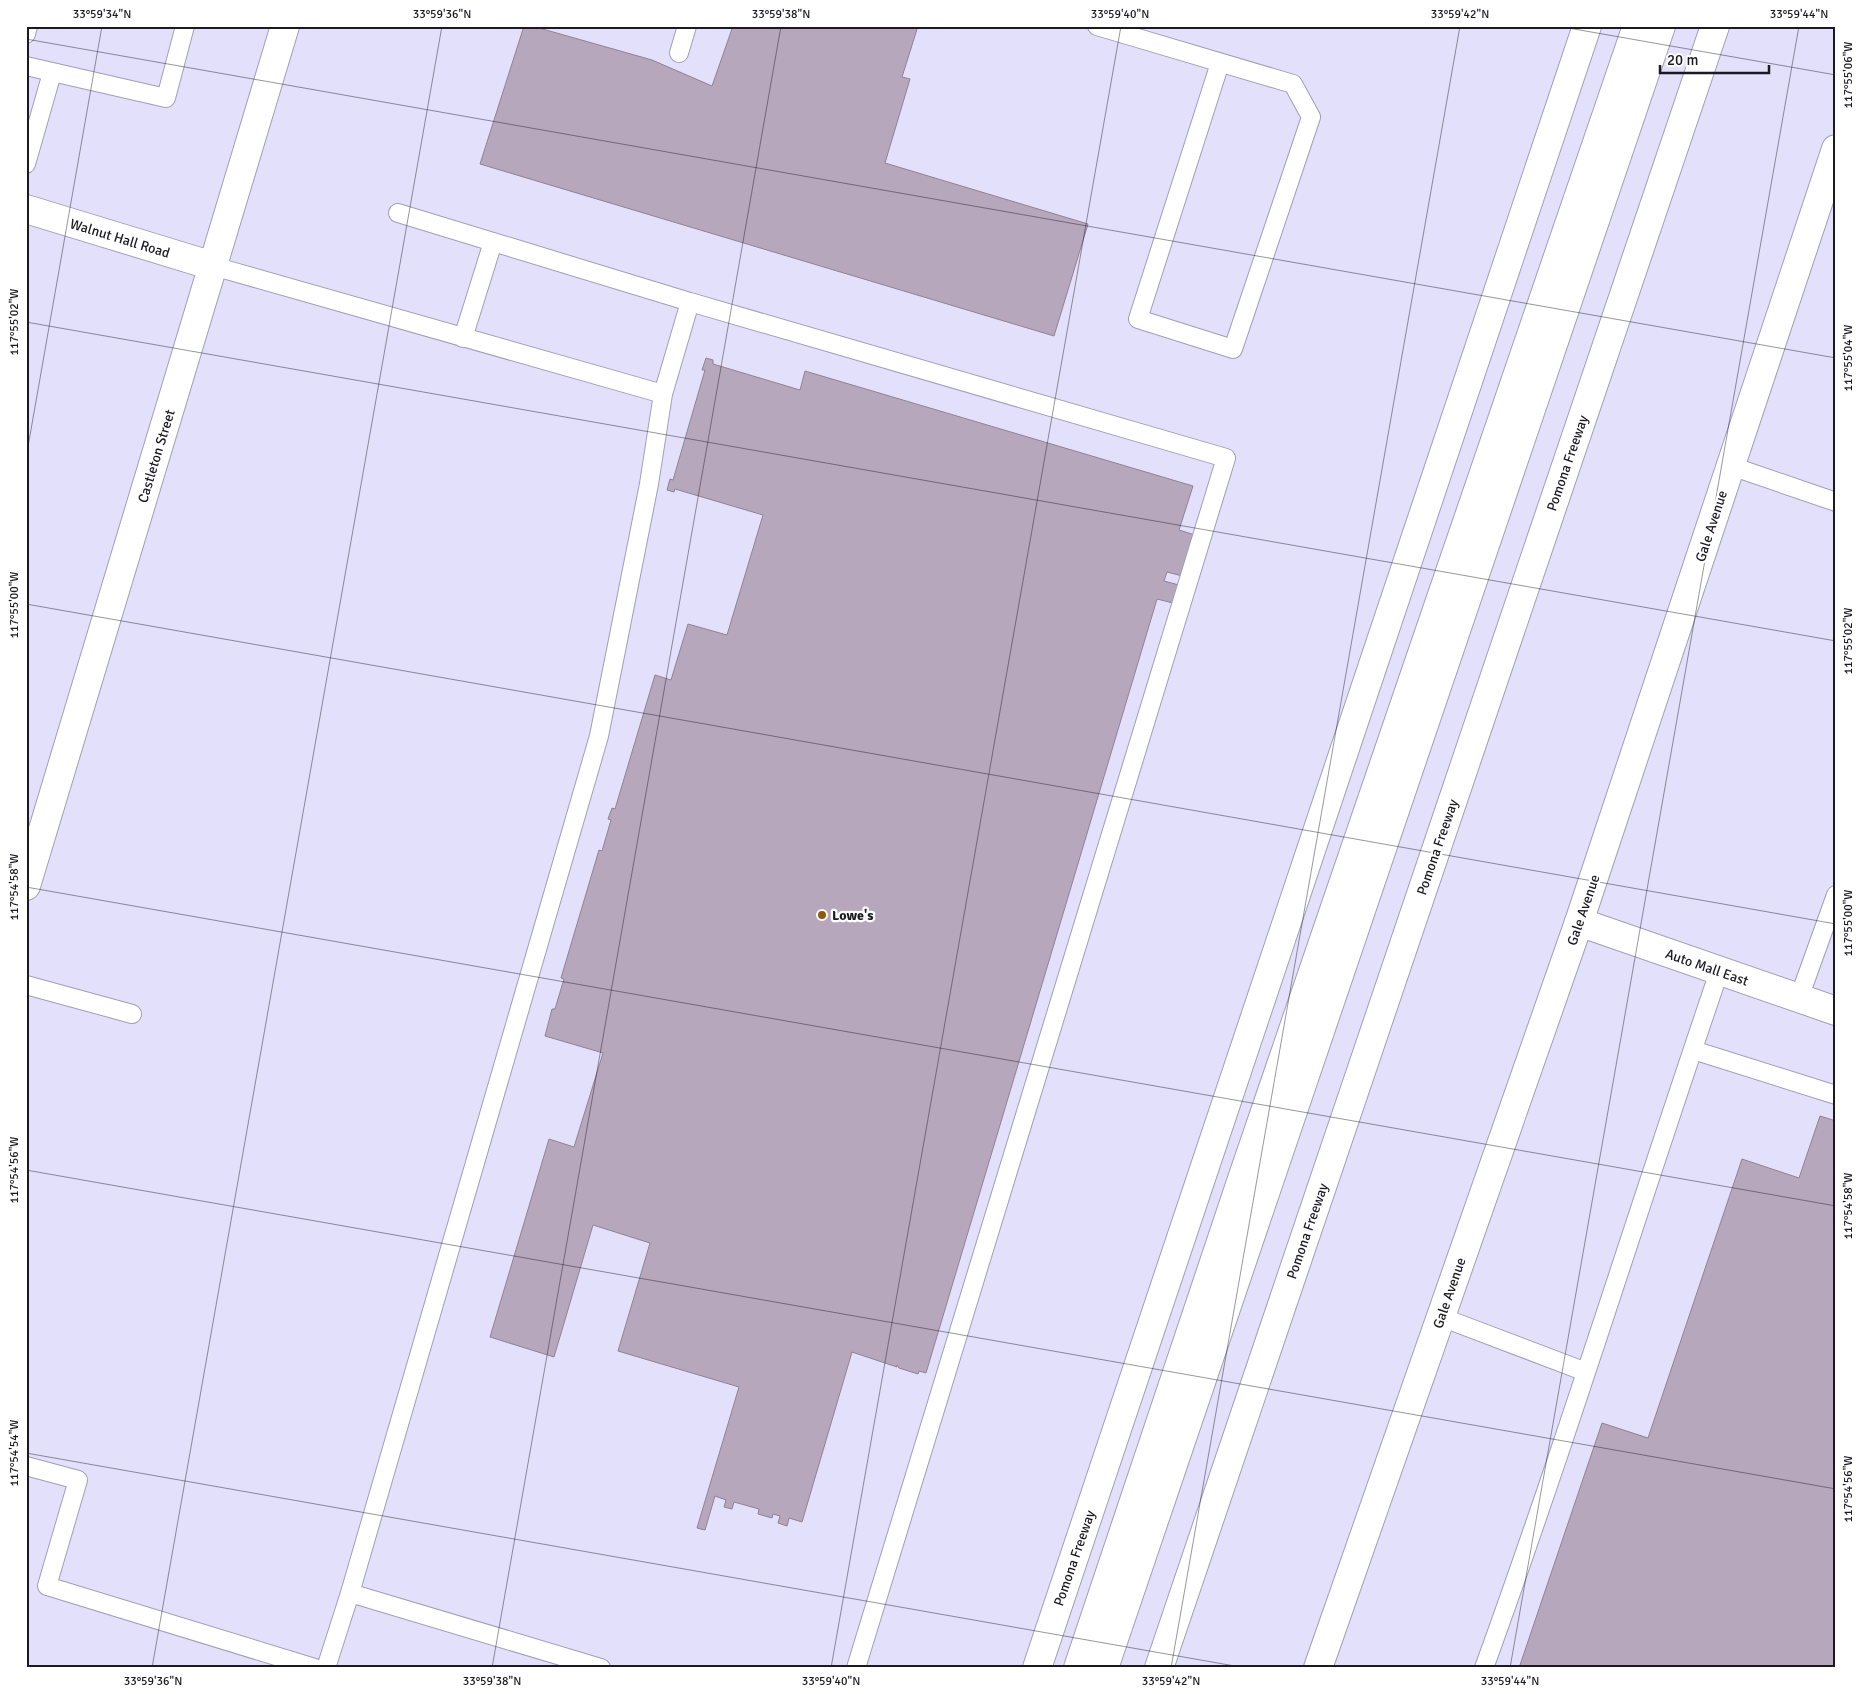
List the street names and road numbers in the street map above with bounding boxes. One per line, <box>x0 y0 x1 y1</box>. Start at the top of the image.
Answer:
street label: Walnut Hall Road <box>68 215 172 262</box>
street label: Castleton Street <box>134 407 179 505</box>
street label: Pomona Freeway <box>1543 413 1592 513</box>
street label: Gale Avenue <box>1692 488 1731 564</box>
street label: Pomona Freeway <box>1413 797 1462 897</box>
street label: Gale Avenue <box>1563 872 1604 948</box>
street label: Auto Mall East <box>1663 945 1751 990</box>
street label: Pomona Freeway <box>1283 1181 1332 1281</box>
street label: Gale Avenue <box>1429 1255 1470 1331</box>
street label: Pomona Freeway <box>1050 1508 1099 1608</box>

